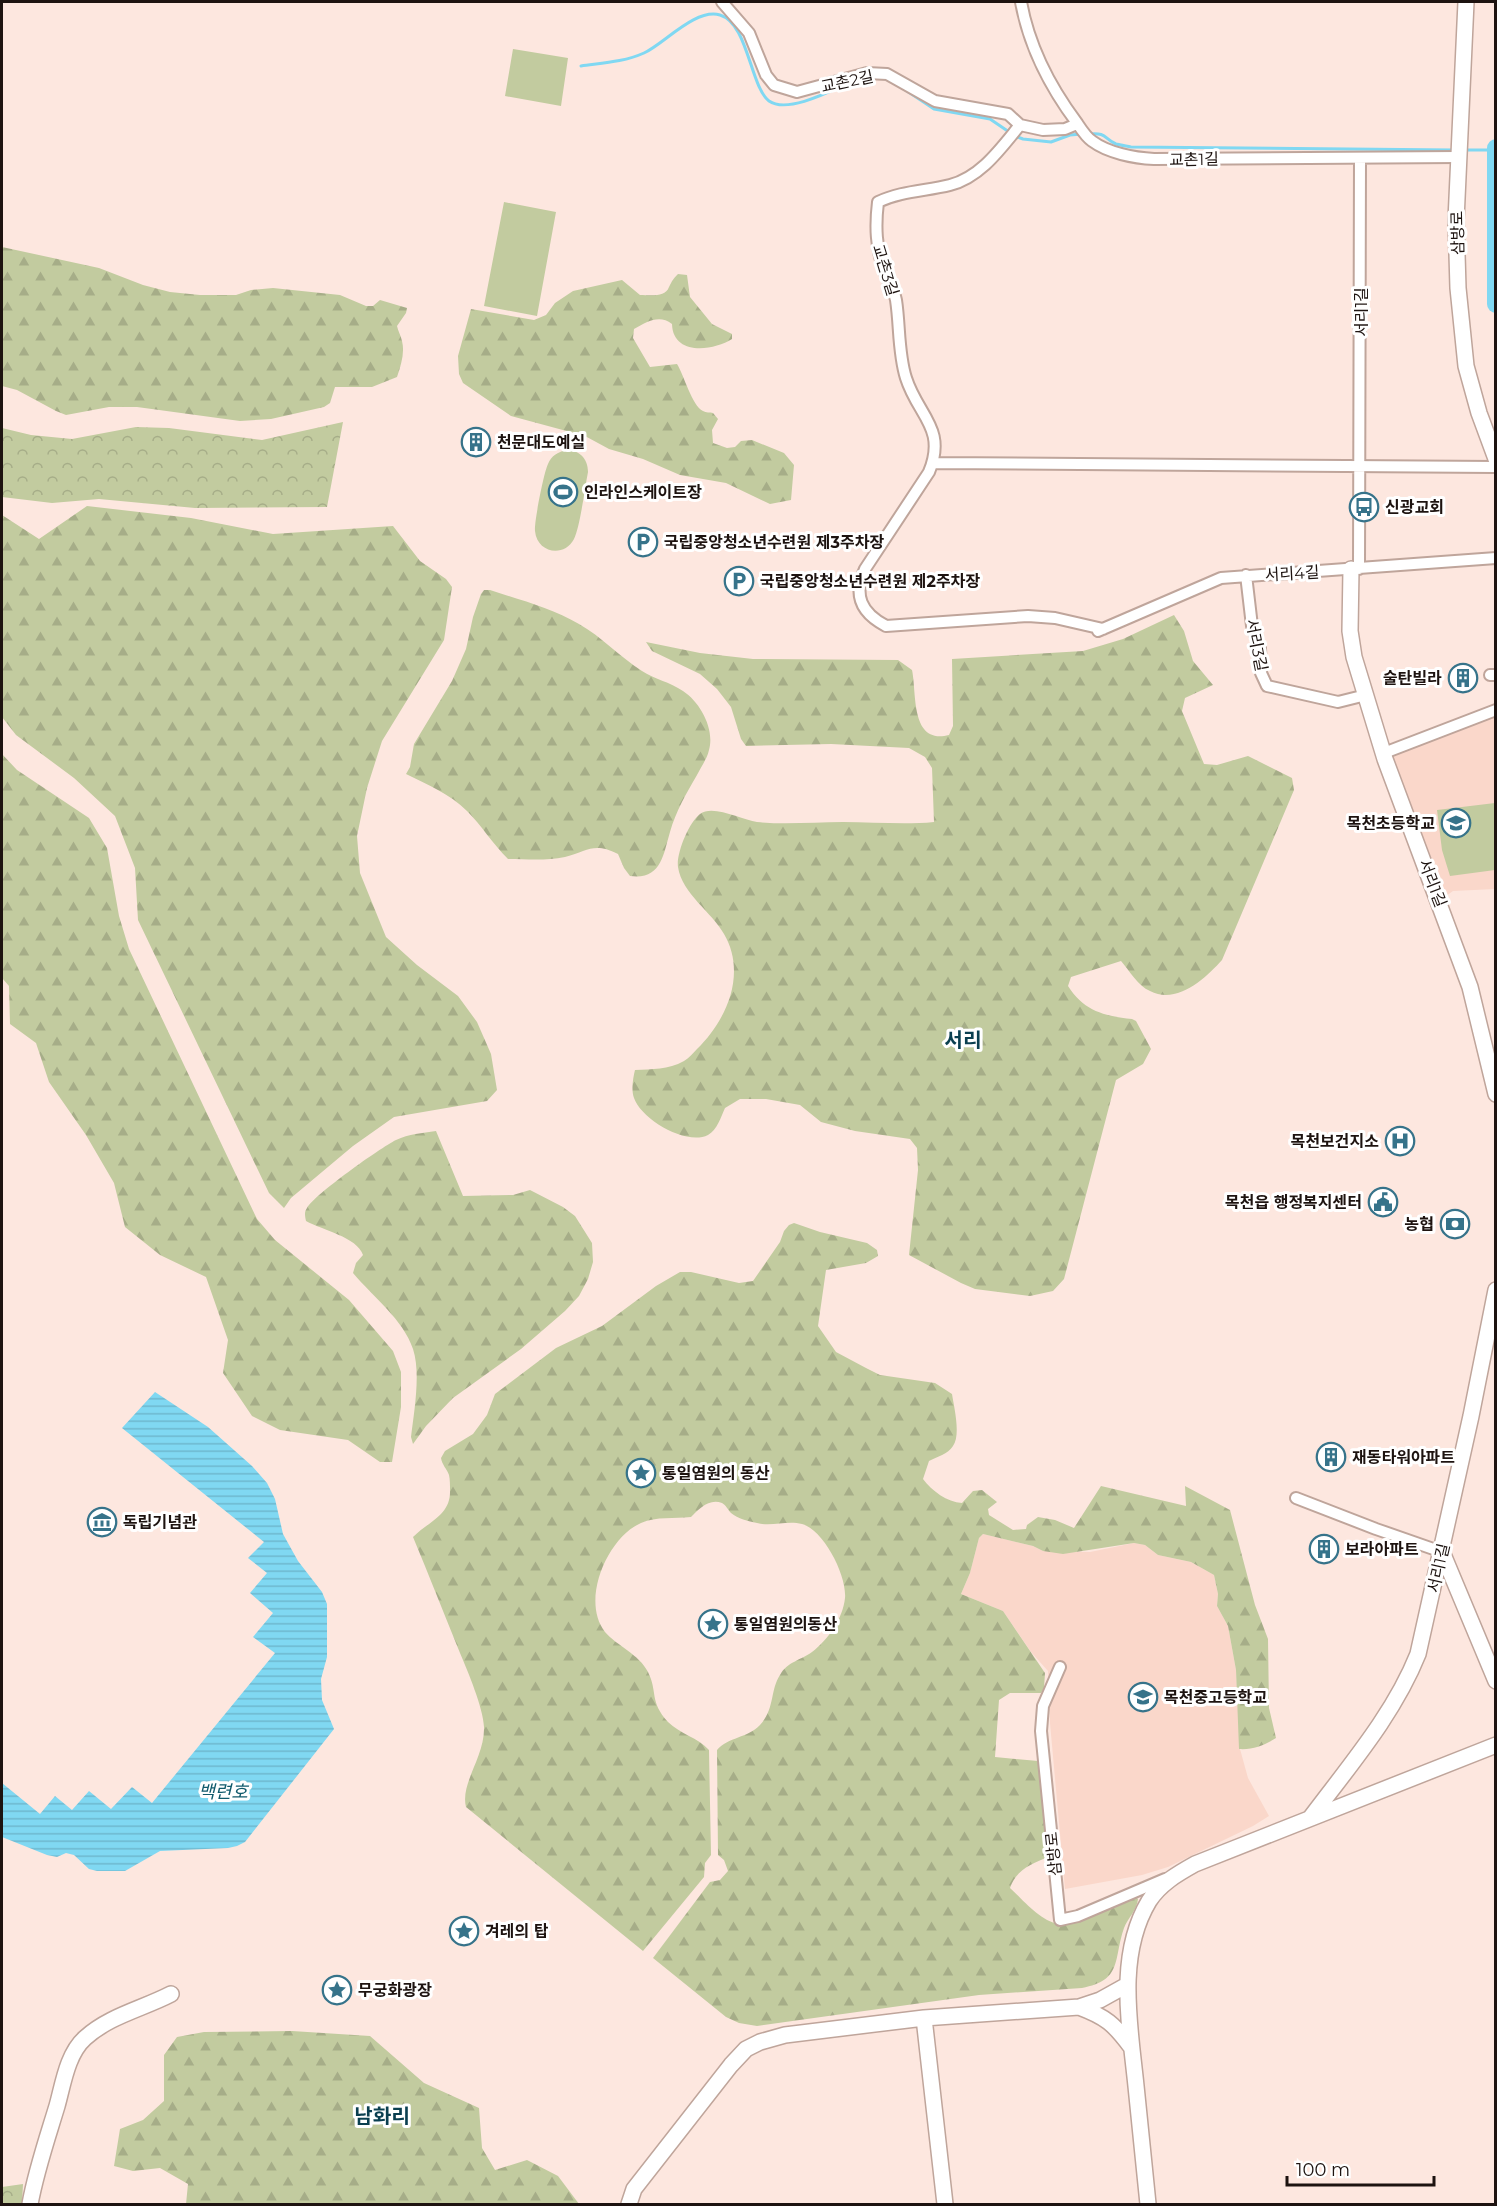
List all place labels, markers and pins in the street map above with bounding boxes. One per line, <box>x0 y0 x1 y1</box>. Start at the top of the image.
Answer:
building icon: 천문대도예실 <box>460 426 492 458</box>
place label: 천문대도예실 <box>497 433 585 452</box>
sports icon: 인라인스케이트장 <box>547 476 579 508</box>
place label: 인라인스케이트장 <box>584 483 702 502</box>
bus stop icon: 신광교회 <box>1348 491 1380 523</box>
place label: 신광교회 <box>1385 498 1444 517</box>
parking icon: 국립중앙청소년수련원 제3주차장 <box>627 526 659 558</box>
place label: 국립중앙청소년수련원 제3주차장 <box>664 533 884 552</box>
parking icon: 국립중앙청소년수련원 제2주차장 <box>723 565 755 597</box>
place label: 국립중앙청소년수련원 제2주차장 <box>760 572 980 591</box>
building icon: 술탄빌라 <box>1447 662 1479 694</box>
place label: 술탄빌라 <box>1383 669 1442 688</box>
school or university icon: 목천초등학교 <box>1440 807 1472 839</box>
place label: 목천초등학교 <box>1347 814 1435 833</box>
hospital icon: 목천보건지소 <box>1384 1125 1416 1157</box>
place label: 목천보건지소 <box>1291 1132 1379 1151</box>
public building icon: 목천읍 행정복지센터 <box>1367 1186 1399 1218</box>
place label: 목천읍 행정복지센터 <box>1225 1193 1362 1212</box>
bank icon: 농협 <box>1439 1208 1471 1240</box>
place label: 농협 <box>1405 1215 1434 1234</box>
building icon: 재동타워아파트 <box>1315 1441 1347 1473</box>
place label: 재동타워아파트 <box>1352 1448 1455 1467</box>
place icon: 통일염원의 동산 <box>625 1457 657 1489</box>
place label: 통일염원의 동산 <box>662 1464 770 1483</box>
museum icon: 독립기념관 <box>86 1506 118 1538</box>
place label: 독립기념관 <box>123 1513 197 1532</box>
building icon: 보라아파트 <box>1308 1533 1340 1565</box>
place label: 보라아파트 <box>1345 1540 1419 1559</box>
place icon: 통일염원의동산 <box>697 1608 729 1640</box>
place label: 통일염원의동산 <box>734 1615 837 1634</box>
school or university icon: 목천중고등학교 <box>1127 1681 1159 1713</box>
place label: 목천중고등학교 <box>1164 1688 1267 1707</box>
place icon: 겨레의 탑 <box>448 1915 480 1947</box>
place label: 겨레의 탑 <box>485 1922 549 1941</box>
place icon: 무궁화광장 <box>321 1974 353 2006</box>
place label: 무궁화광장 <box>358 1981 432 2000</box>

